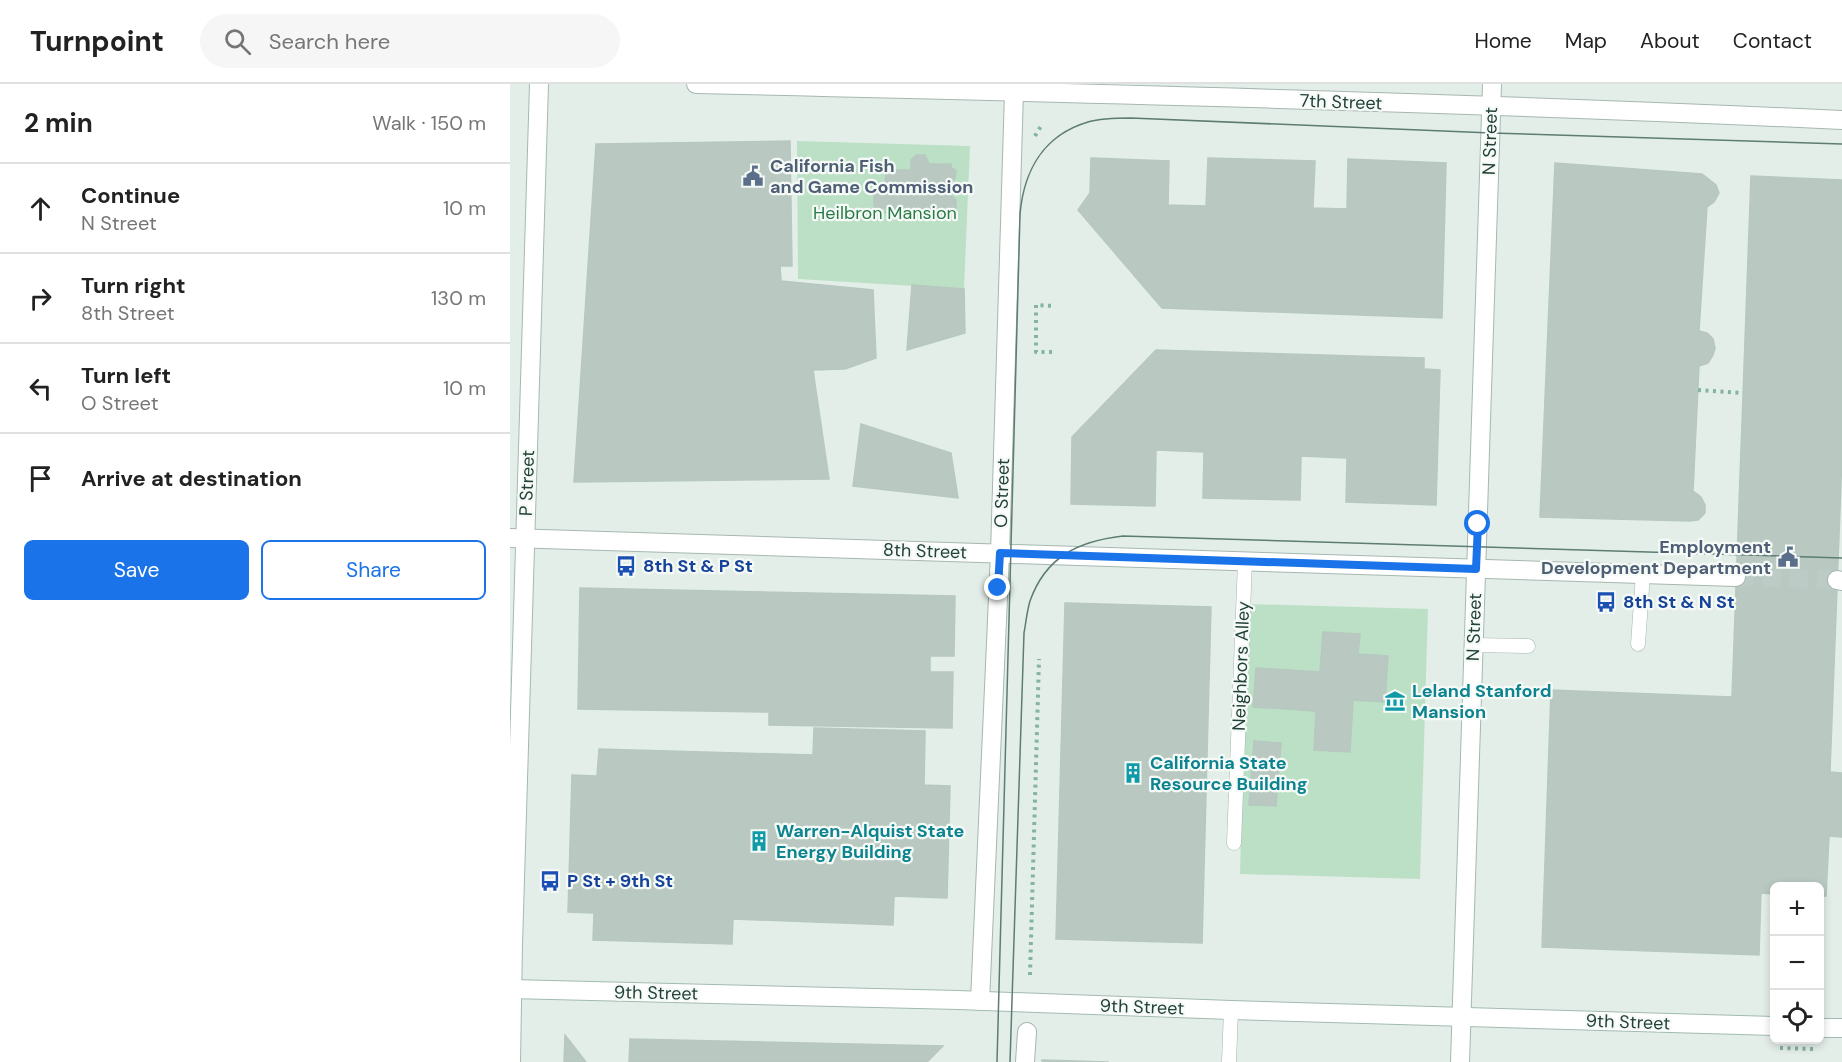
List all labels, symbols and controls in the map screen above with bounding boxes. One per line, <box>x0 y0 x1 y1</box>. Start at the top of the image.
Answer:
search box <box>200 14 620 68</box>
text: Turnpoint <box>30 23 164 60</box>
icon: search <box>221 25 254 58</box>
text: Search here <box>269 27 390 56</box>
text: Home <box>1474 27 1532 55</box>
text: Map <box>1565 27 1607 55</box>
text: About <box>1640 27 1700 55</box>
text: Contact <box>1733 27 1812 55</box>
street label: 7th Street <box>1299 89 1383 115</box>
text: 2 min <box>24 106 93 140</box>
street label: N Street <box>1477 106 1503 176</box>
text: Walk · 150 m <box>372 110 486 136</box>
place label: California Fish and Game Commission <box>770 154 973 199</box>
public building icon: California Fish and Game Commission <box>741 164 765 188</box>
text: Continue <box>81 181 180 210</box>
icon: ahead <box>24 192 57 225</box>
text: 10 m <box>443 195 486 221</box>
park label: Heilbron Mansion <box>813 201 957 225</box>
text: N Street <box>81 210 157 236</box>
text: Turn right <box>81 271 186 300</box>
icon: right <box>24 282 57 315</box>
text: 130 m <box>431 285 486 311</box>
text: 8th Street <box>81 300 175 326</box>
text: Turn left <box>81 361 171 390</box>
icon: left <box>24 372 57 405</box>
text: 10 m <box>443 375 486 401</box>
text: O Street <box>81 390 158 416</box>
street label: P Street <box>514 449 540 517</box>
street label: O Street <box>989 458 1015 528</box>
icon: arrive <box>24 462 57 495</box>
text: Arrive at destination <box>81 464 302 493</box>
route start <box>1464 510 1490 536</box>
place label: Employment Development Department <box>1541 535 1771 580</box>
street label: 8th Street <box>883 538 967 564</box>
button: Save <box>24 540 249 600</box>
button: Share <box>261 540 486 600</box>
public building icon: Employment Development Department <box>1776 545 1800 569</box>
bus stop icon: 8th St & P St <box>614 554 638 578</box>
place label: 8th St & P St <box>643 554 753 578</box>
route end <box>984 574 1010 600</box>
bus stop icon: 8th St & N St <box>1594 590 1618 614</box>
place label: 8th St & N St <box>1623 590 1735 614</box>
street label: N Street <box>1461 592 1487 662</box>
street label: Neighbors Alley <box>1227 601 1255 731</box>
place label: Leland Stanford Mansion <box>1412 679 1552 724</box>
museum icon: Leland Stanford Mansion <box>1383 689 1407 713</box>
place label: California State Resource Building <box>1150 751 1307 796</box>
building icon: California State Resource Building <box>1121 761 1145 785</box>
place label: Warren-Alquist State Energy Building <box>776 819 965 864</box>
building icon: Warren-Alquist State Energy Building <box>747 829 771 853</box>
bus stop icon: P St + 9th St <box>538 869 562 893</box>
place label: P St + 9th St <box>567 869 673 893</box>
map controls <box>1770 882 1824 1044</box>
button: + <box>1770 882 1824 936</box>
button: − <box>1770 936 1824 990</box>
street label: 9th Street <box>614 980 698 1006</box>
button: locate <box>1770 990 1824 1044</box>
street label: 9th Street <box>1099 994 1185 1020</box>
street label: 9th Street <box>1585 1009 1671 1035</box>

